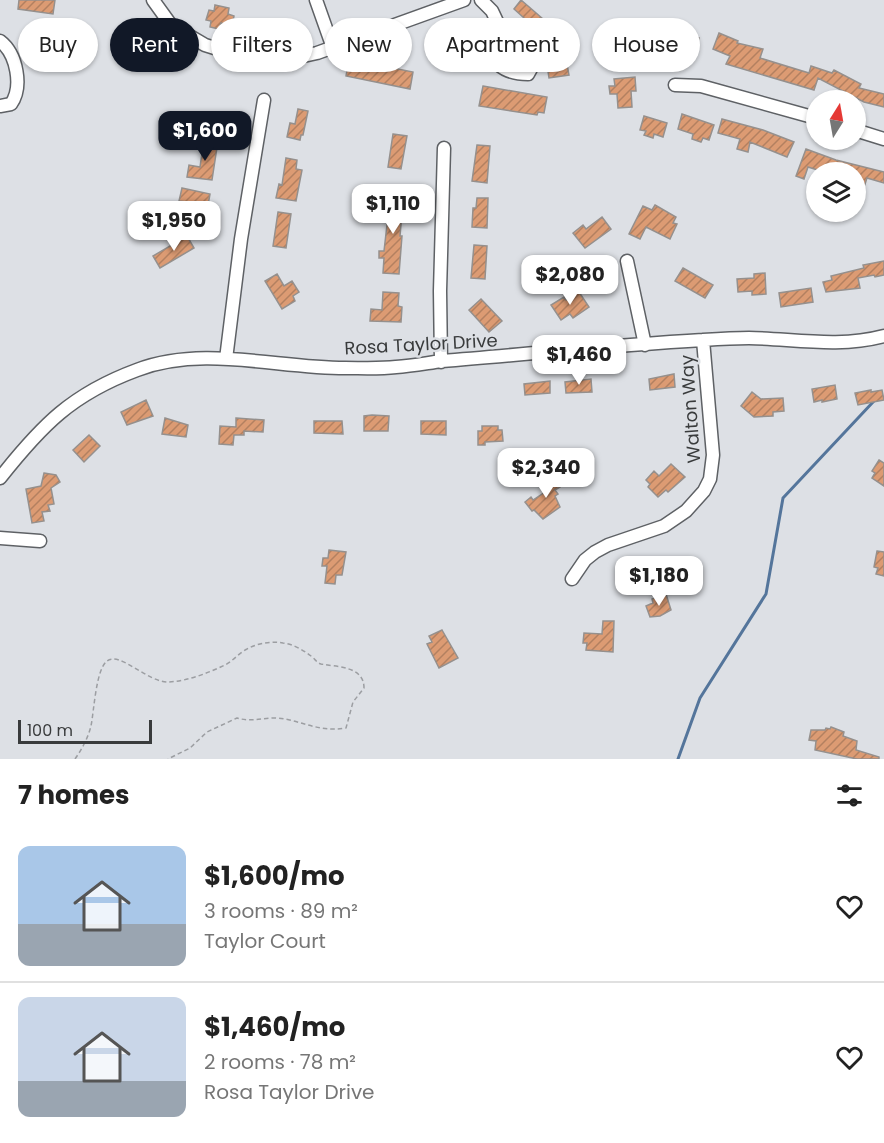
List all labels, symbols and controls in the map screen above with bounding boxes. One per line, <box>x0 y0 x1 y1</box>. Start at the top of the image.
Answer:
chip: Buy <box>18 18 98 72</box>
chip: Rent <box>110 18 199 72</box>
chip: Filters <box>211 18 313 72</box>
chip: New <box>325 18 412 72</box>
chip: Apartment <box>424 18 580 72</box>
chip: House <box>592 18 700 72</box>
north arrow <box>806 90 866 150</box>
map controls <box>806 90 866 222</box>
pin: $1,600 <box>156 111 254 162</box>
text: $1,600 <box>172 116 238 144</box>
button: layers <box>806 162 866 222</box>
pin: $1,110 <box>344 184 442 235</box>
text: $1,110 <box>366 189 420 217</box>
pin: $1,950 <box>125 201 223 252</box>
text: $1,950 <box>142 206 206 234</box>
pin: $2,080 <box>521 255 619 306</box>
text: $2,080 <box>535 260 605 288</box>
street label: Rosa Taylor Drive <box>344 328 498 360</box>
pin: $1,460 <box>530 335 628 386</box>
text: $1,460 <box>546 340 612 368</box>
street label: Walton Way <box>674 354 706 464</box>
pin: $2,340 <box>497 448 595 499</box>
text: $2,340 <box>512 453 581 481</box>
pin: $1,180 <box>610 556 708 607</box>
text: $1,180 <box>629 561 689 589</box>
scale bar <box>18 717 152 744</box>
text: 100 m <box>27 719 73 742</box>
text: 7 homes <box>18 777 130 813</box>
icon: filters <box>833 779 866 812</box>
text: $1,600/mo <box>204 858 345 894</box>
icon: home <box>66 870 138 942</box>
icon: heart <box>833 890 866 923</box>
text: 3 rooms · 89 m² <box>204 897 358 925</box>
text: Taylor Court <box>204 927 326 955</box>
text: $1,460/mo <box>204 1009 345 1045</box>
icon: home <box>66 1021 138 1093</box>
icon: heart <box>833 1041 866 1074</box>
text: 2 rooms · 78 m² <box>204 1048 356 1076</box>
text: Rosa Taylor Drive <box>204 1078 375 1106</box>

